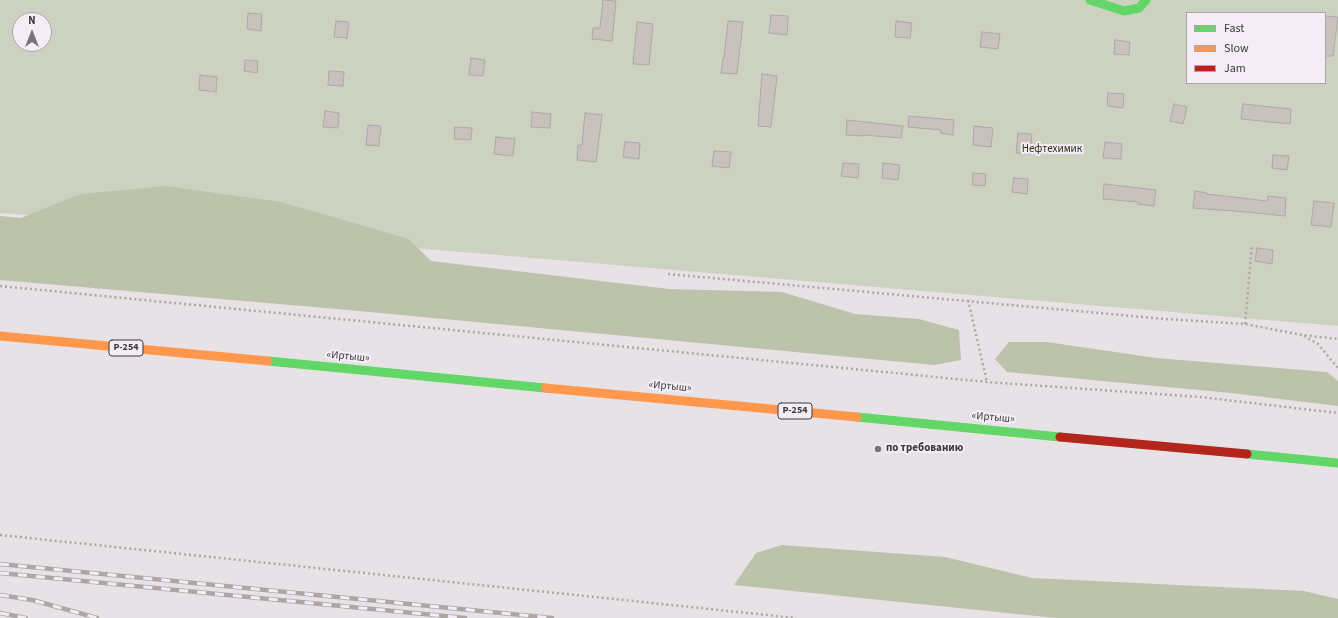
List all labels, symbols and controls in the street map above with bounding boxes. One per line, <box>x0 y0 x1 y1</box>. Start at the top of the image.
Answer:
north arrow <box>12 12 52 52</box>
legend <box>1186 12 1326 84</box>
text: N <box>28 13 36 28</box>
text: Fast <box>1224 20 1244 37</box>
text: Slow <box>1224 40 1249 57</box>
text: Jam <box>1224 60 1246 77</box>
park label: Нефтехимик <box>1022 143 1082 157</box>
road number: Р-254 <box>109 340 143 356</box>
street label: «Иртыш» <box>326 349 370 365</box>
street label: «Иртыш» <box>648 379 692 395</box>
road number: Р-254 <box>778 403 812 419</box>
street label: «Иртыш» <box>971 410 1015 426</box>
place label: по требованию <box>886 442 963 456</box>
marker: по требованию <box>873 444 883 454</box>

